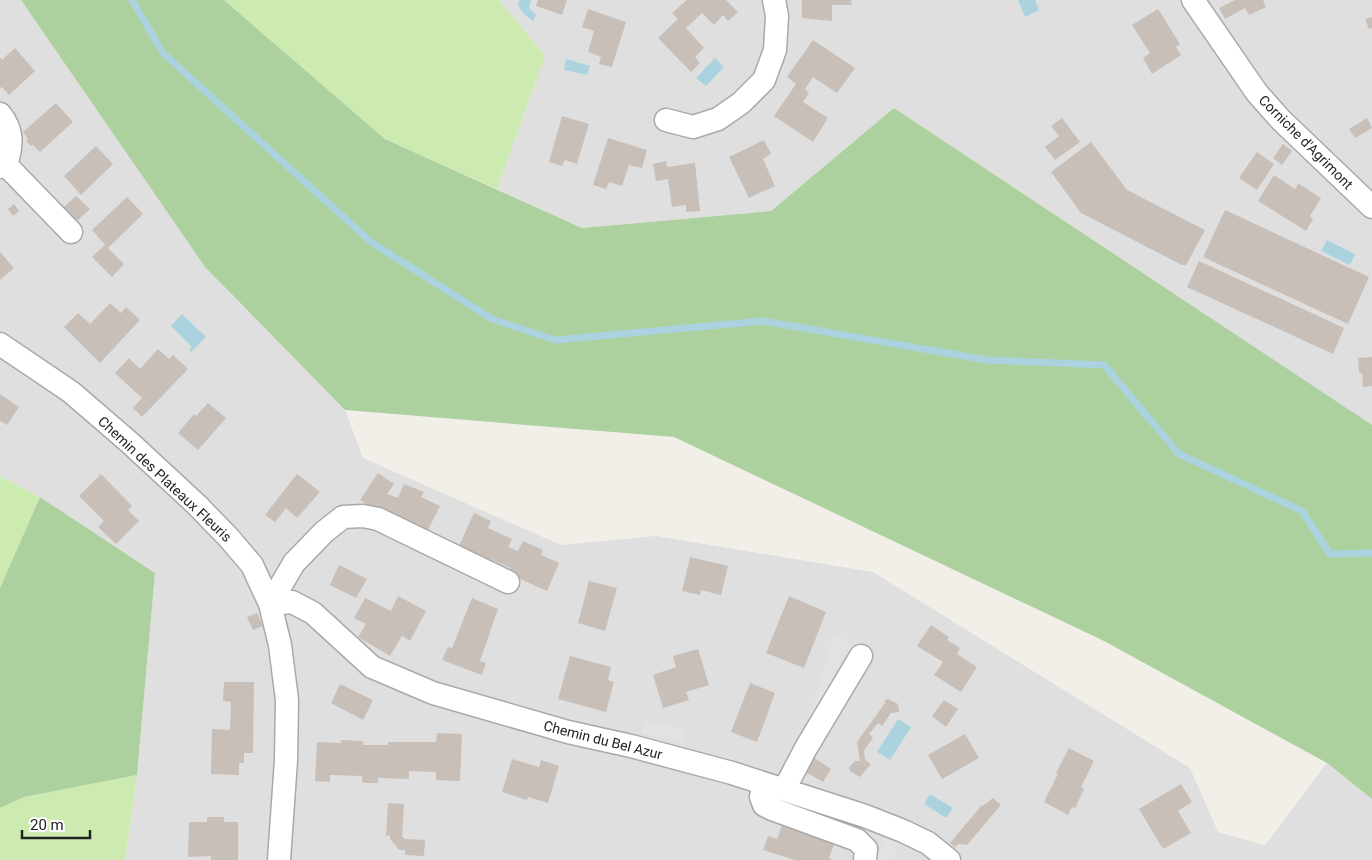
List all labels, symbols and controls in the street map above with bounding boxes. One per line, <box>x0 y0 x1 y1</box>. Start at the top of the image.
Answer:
street label: Corniche d'Agrimont <box>1256 92 1357 193</box>
street label: Chemin des Plateaux Fleuris <box>95 413 235 545</box>
street label: Chemin du Bel Azur <box>542 717 664 763</box>
scale bar <box>22 808 90 840</box>
text: 20 m <box>30 816 64 834</box>

